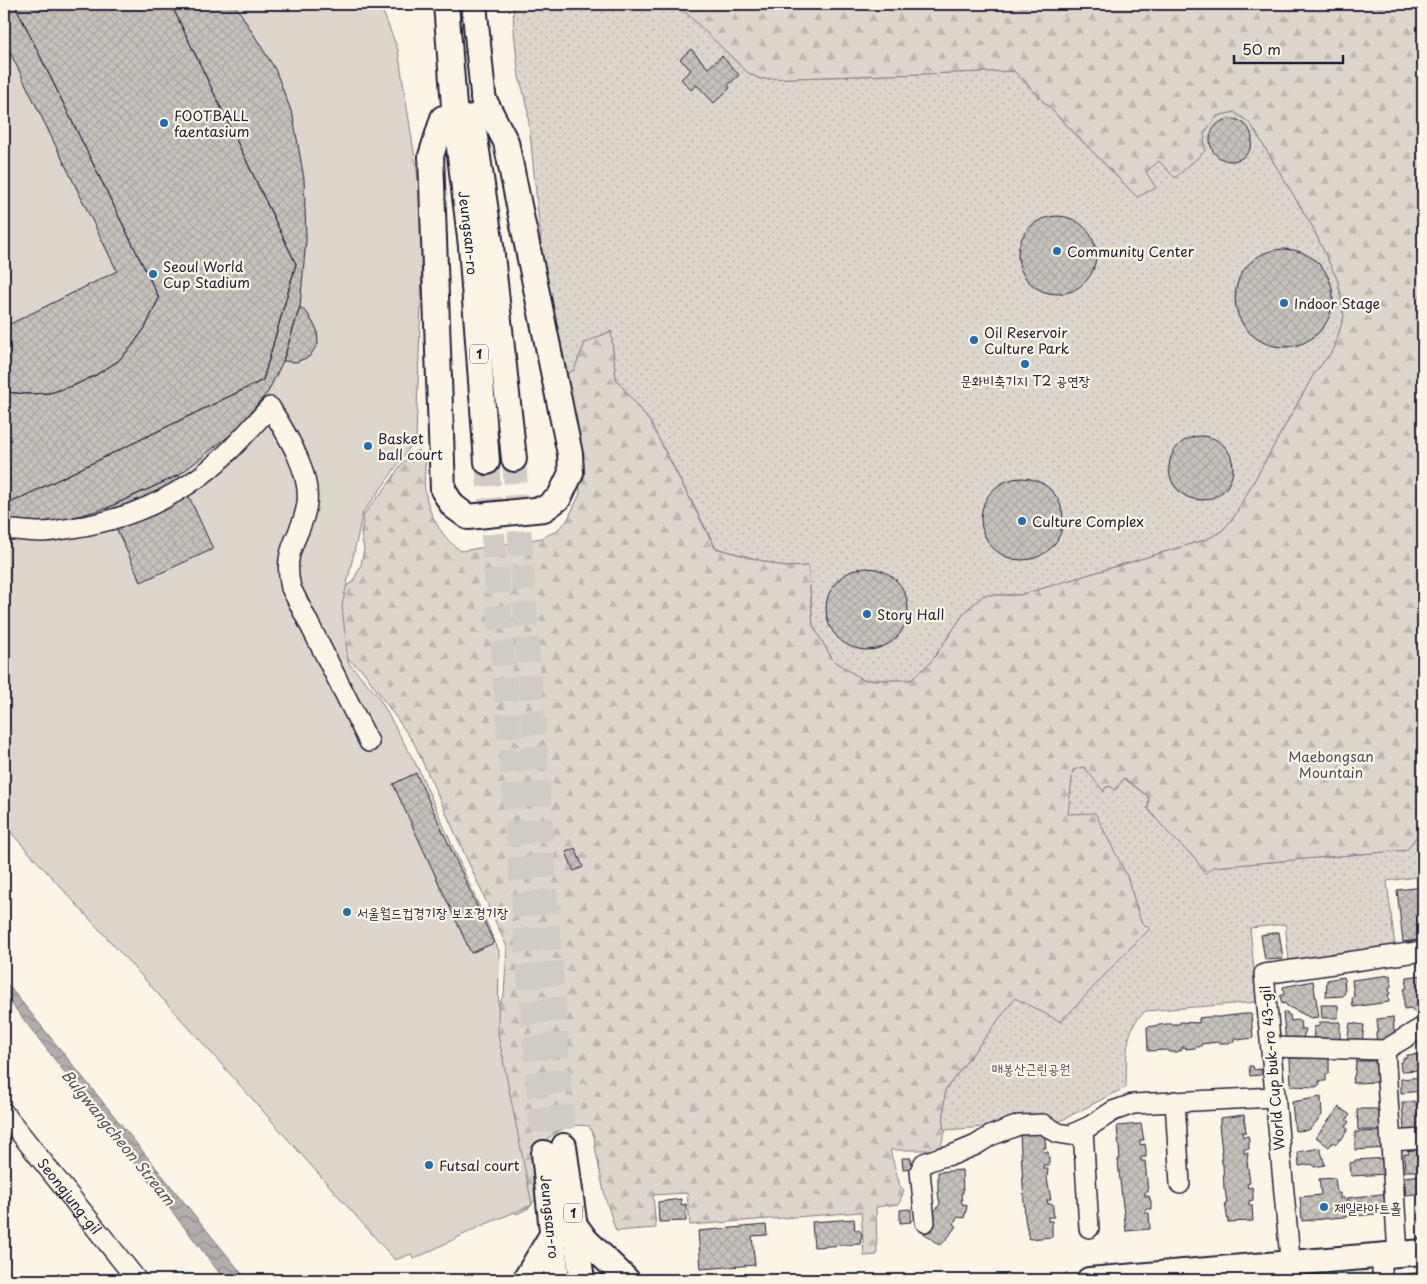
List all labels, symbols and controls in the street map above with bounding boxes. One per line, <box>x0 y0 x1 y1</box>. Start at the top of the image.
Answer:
scale bar <box>1234 32 1343 64</box>
text: 50 m <box>1242 37 1281 60</box>
place label: FOOTBALL faentasium <box>174 105 249 142</box>
marker: FOOTBALL faentasium <box>158 117 170 129</box>
street label: Jeungsan-ro <box>454 190 484 276</box>
place label: Community Center <box>1067 241 1195 262</box>
marker: Community Center <box>1051 245 1063 257</box>
place label: Seoul World Cup Stadium <box>163 256 250 293</box>
marker: Seoul World Cup Stadium <box>147 268 159 280</box>
place label: Indoor Stage <box>1294 293 1380 314</box>
marker: Indoor Stage <box>1278 297 1290 309</box>
place label: Oil Reservoir Culture Park <box>984 322 1070 359</box>
marker: Oil Reservoir Culture Park <box>968 334 980 346</box>
road number: 1 <box>470 344 488 364</box>
marker: 문화비축기지 T2 공연장 <box>1019 358 1031 370</box>
place label: 문화비축기지 T2 공연장 <box>960 370 1091 391</box>
place label: Basket ball court <box>378 428 443 465</box>
marker: Basket ball court <box>362 440 374 452</box>
place label: Culture Complex <box>1032 511 1144 532</box>
marker: Culture Complex <box>1016 515 1028 527</box>
place label: Story Hall <box>877 604 944 625</box>
marker: Story Hall <box>861 608 873 620</box>
park label: Maebongsan Mountain <box>1288 746 1374 783</box>
place label: 서울월드컵경기장 보조경기장 <box>357 902 509 923</box>
marker: 서울월드컵경기장 보조경기장 <box>341 906 353 918</box>
street label: World Cup buk-ro 43-gil <box>1254 985 1290 1151</box>
park label: 매봉산근린공원 <box>992 1058 1070 1079</box>
water label: Bulgwangcheon Stream <box>57 1064 181 1210</box>
street label: Seongjung-gil <box>33 1153 107 1239</box>
place label: Futsal court <box>439 1155 520 1176</box>
marker: Futsal court <box>423 1159 435 1171</box>
street label: Jeungsan-ro <box>536 1174 565 1260</box>
place label: 제일라아트홀 <box>1334 1197 1402 1218</box>
marker: 제일라아트홀 <box>1318 1201 1330 1213</box>
road number: 1 <box>564 1204 582 1222</box>

